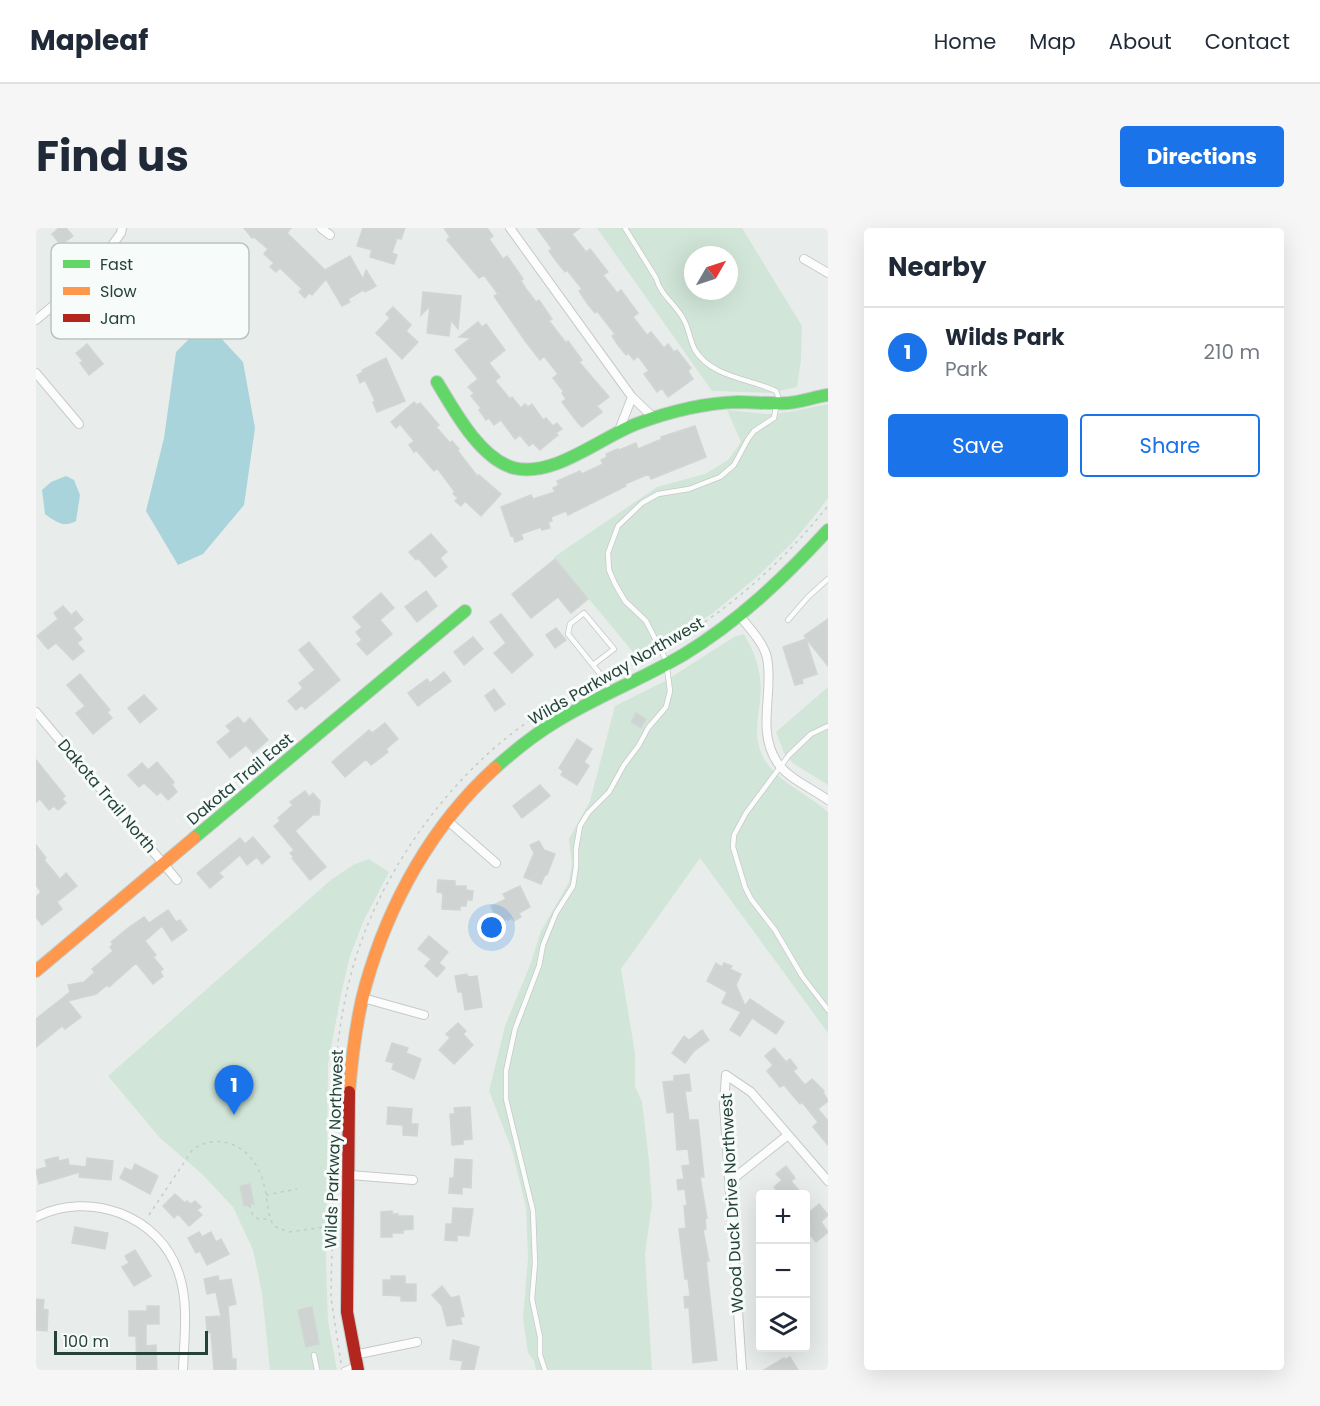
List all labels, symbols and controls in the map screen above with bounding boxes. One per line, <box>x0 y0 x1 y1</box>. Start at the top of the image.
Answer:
text: Mapleaf <box>30 21 148 60</box>
text: Home <box>934 27 996 56</box>
text: Map <box>1029 27 1076 56</box>
text: About <box>1109 27 1172 56</box>
text: Contact <box>1205 27 1290 56</box>
button: Directions <box>1120 126 1284 187</box>
text: Find us <box>36 127 189 186</box>
legend <box>51 243 249 339</box>
north arrow <box>684 246 738 300</box>
text: Nearby <box>888 249 986 285</box>
text: Fast <box>100 253 133 276</box>
text: Slow <box>100 280 137 303</box>
text: Jam <box>100 307 136 330</box>
text: Wilds Park <box>945 322 1065 353</box>
text: 1 <box>904 338 911 366</box>
text: 210 m <box>1204 338 1260 366</box>
text: Park <box>945 355 988 383</box>
button: Save <box>888 414 1068 477</box>
button: Share <box>1080 414 1260 477</box>
street label: Wilds Parkway Northwest <box>524 611 708 731</box>
street label: Dakota Trail East <box>182 728 298 830</box>
street label: Dakota Trail North <box>52 734 162 858</box>
your location <box>477 913 506 942</box>
street label: Wilds Parkway Northwest <box>319 1049 349 1249</box>
pin: 1 <box>214 1066 254 1115</box>
street label: Wood Duck Drive Northwest <box>715 1092 749 1313</box>
map controls <box>756 1190 810 1352</box>
button: + <box>756 1190 810 1244</box>
button: − <box>756 1244 810 1298</box>
button: layers <box>756 1298 810 1352</box>
scale bar <box>54 1328 208 1356</box>
text: 100 m <box>63 1330 109 1353</box>

